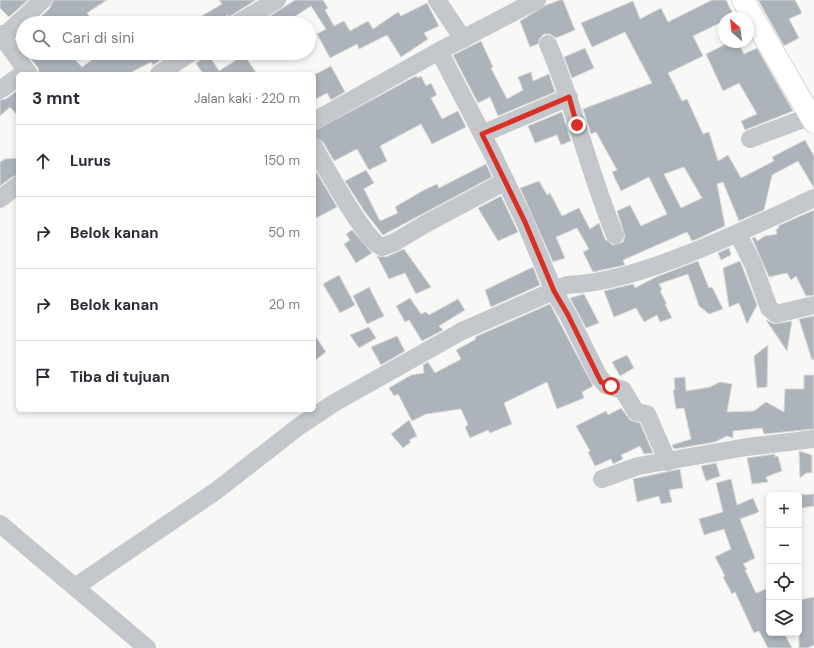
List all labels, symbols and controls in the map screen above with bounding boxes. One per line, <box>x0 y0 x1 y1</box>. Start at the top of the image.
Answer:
north arrow <box>718 12 754 48</box>
search box <box>16 16 316 60</box>
icon: search <box>30 27 52 49</box>
text: Cari di sini <box>62 28 134 48</box>
text: 3 mnt <box>32 87 80 109</box>
text: Jalan kaki · 220 m <box>194 90 300 107</box>
route end <box>568 116 586 134</box>
icon: ahead <box>32 150 54 172</box>
text: Lurus <box>70 151 111 171</box>
text: 150 m <box>264 152 300 169</box>
icon: right <box>32 222 54 244</box>
text: Belok kanan <box>70 223 158 243</box>
text: 50 m <box>268 224 300 241</box>
icon: right <box>32 294 54 316</box>
text: Belok kanan <box>70 295 158 315</box>
text: 20 m <box>269 296 300 313</box>
icon: arrive <box>32 366 54 388</box>
text: Tiba di tujuan <box>70 367 170 387</box>
route start <box>602 377 620 395</box>
map controls <box>766 492 802 636</box>
button: + <box>766 492 802 528</box>
button: − <box>766 528 802 564</box>
button: locate <box>766 564 802 600</box>
button: layers <box>766 600 802 636</box>

